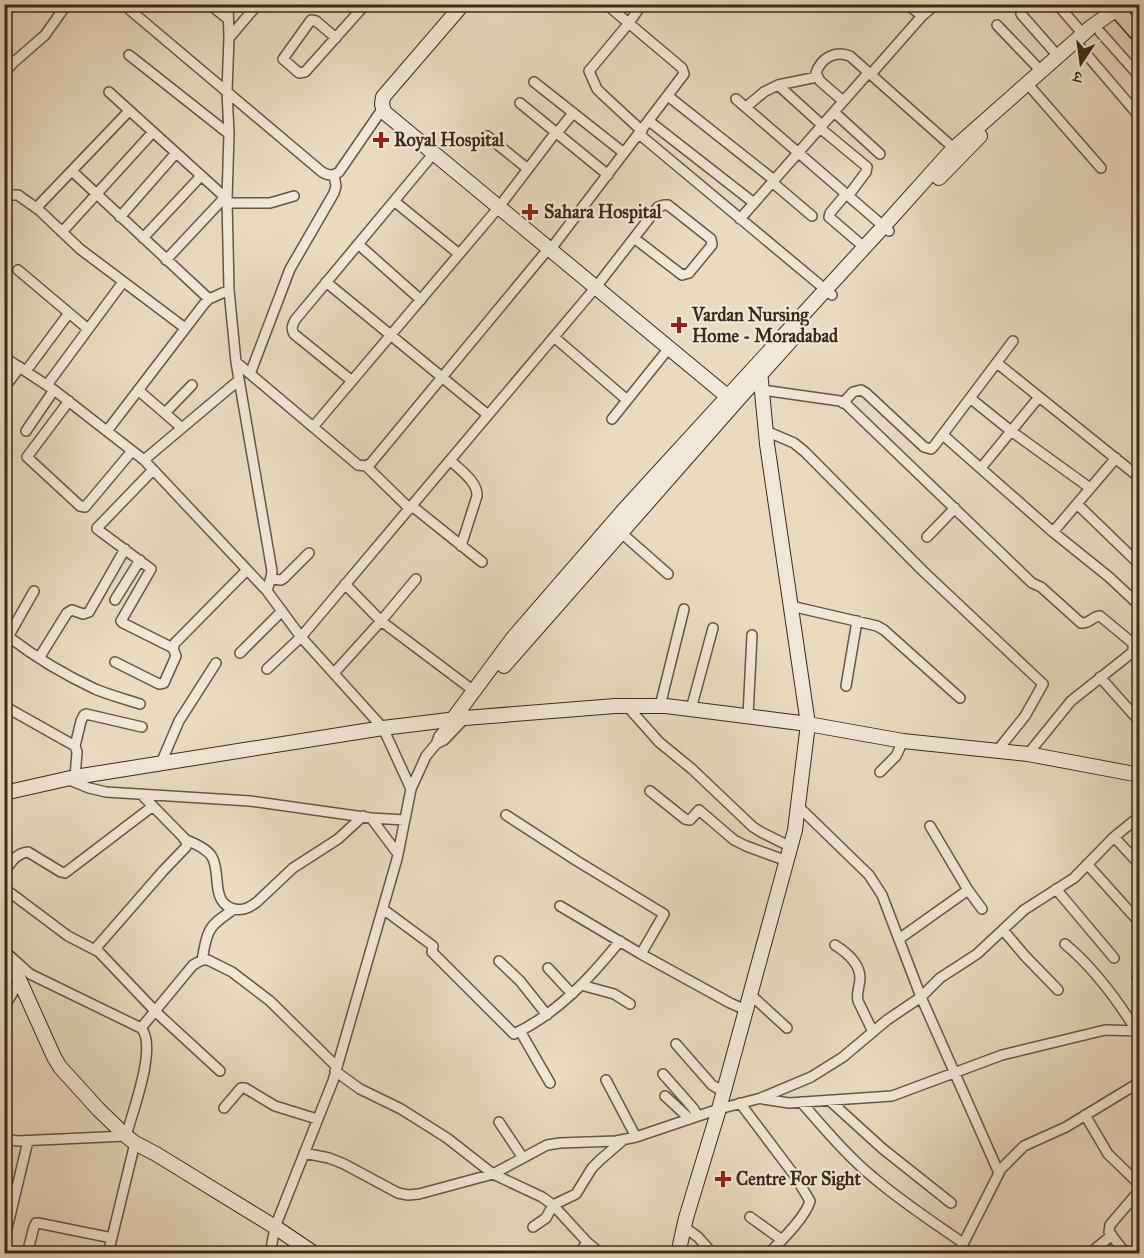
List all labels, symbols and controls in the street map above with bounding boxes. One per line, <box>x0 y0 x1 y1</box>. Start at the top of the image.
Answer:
north arrow <box>1051 33 1111 93</box>
text: उ <box>1070 67 1085 88</box>
place label: Royal Hospital <box>394 129 505 152</box>
marker: Royal Hospital <box>372 131 390 149</box>
place label: Sahara Hospital <box>544 201 663 224</box>
marker: Sahara Hospital <box>521 203 539 221</box>
place label: Vardan Nursing Home - Moradabad <box>691 304 839 347</box>
marker: Vardan Nursing Home - Moradabad <box>670 316 688 334</box>
place label: Centre For Sight <box>736 1168 862 1191</box>
marker: Centre For Sight <box>714 1170 732 1188</box>

